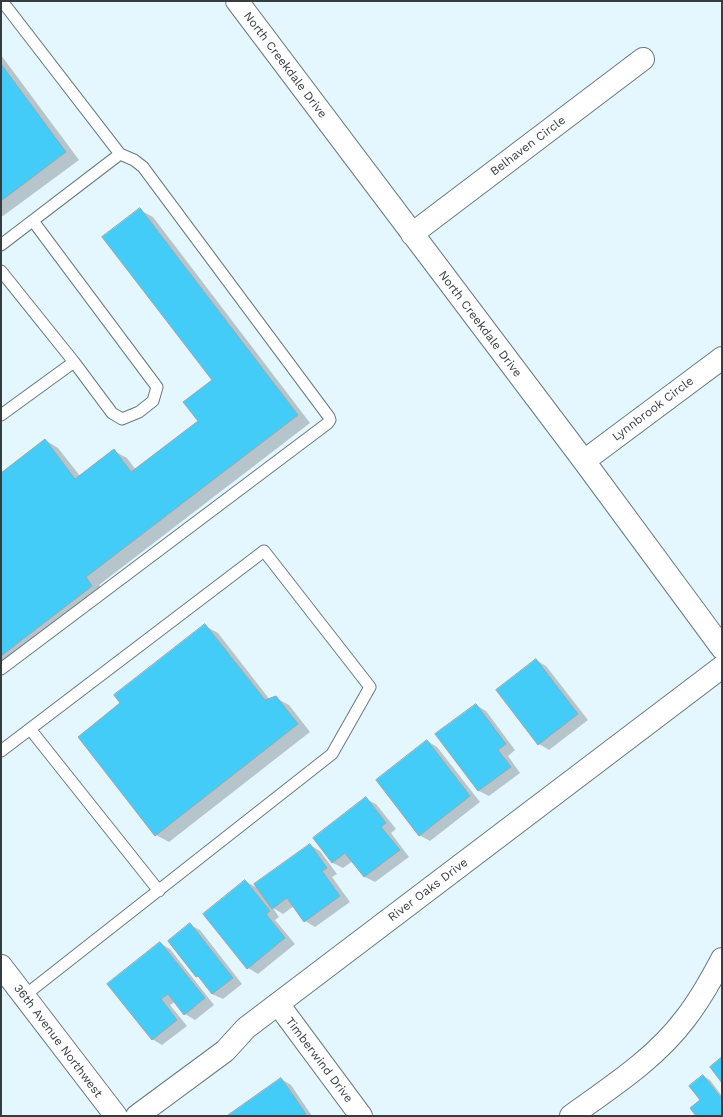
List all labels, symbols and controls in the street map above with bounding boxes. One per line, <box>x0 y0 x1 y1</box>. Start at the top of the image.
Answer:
street label: North Creekdale Drive <box>240 9 330 121</box>
street label: Belhaven Circle <box>487 113 569 179</box>
street label: North Creekdale Drive <box>435 268 525 380</box>
street label: Lynnbrook Circle <box>609 374 697 444</box>
street label: River Oaks Drive <box>385 855 471 925</box>
street label: 36th Avenue Northwest <box>11 981 105 1101</box>
street label: Timberwind Drive <box>282 1014 356 1106</box>

